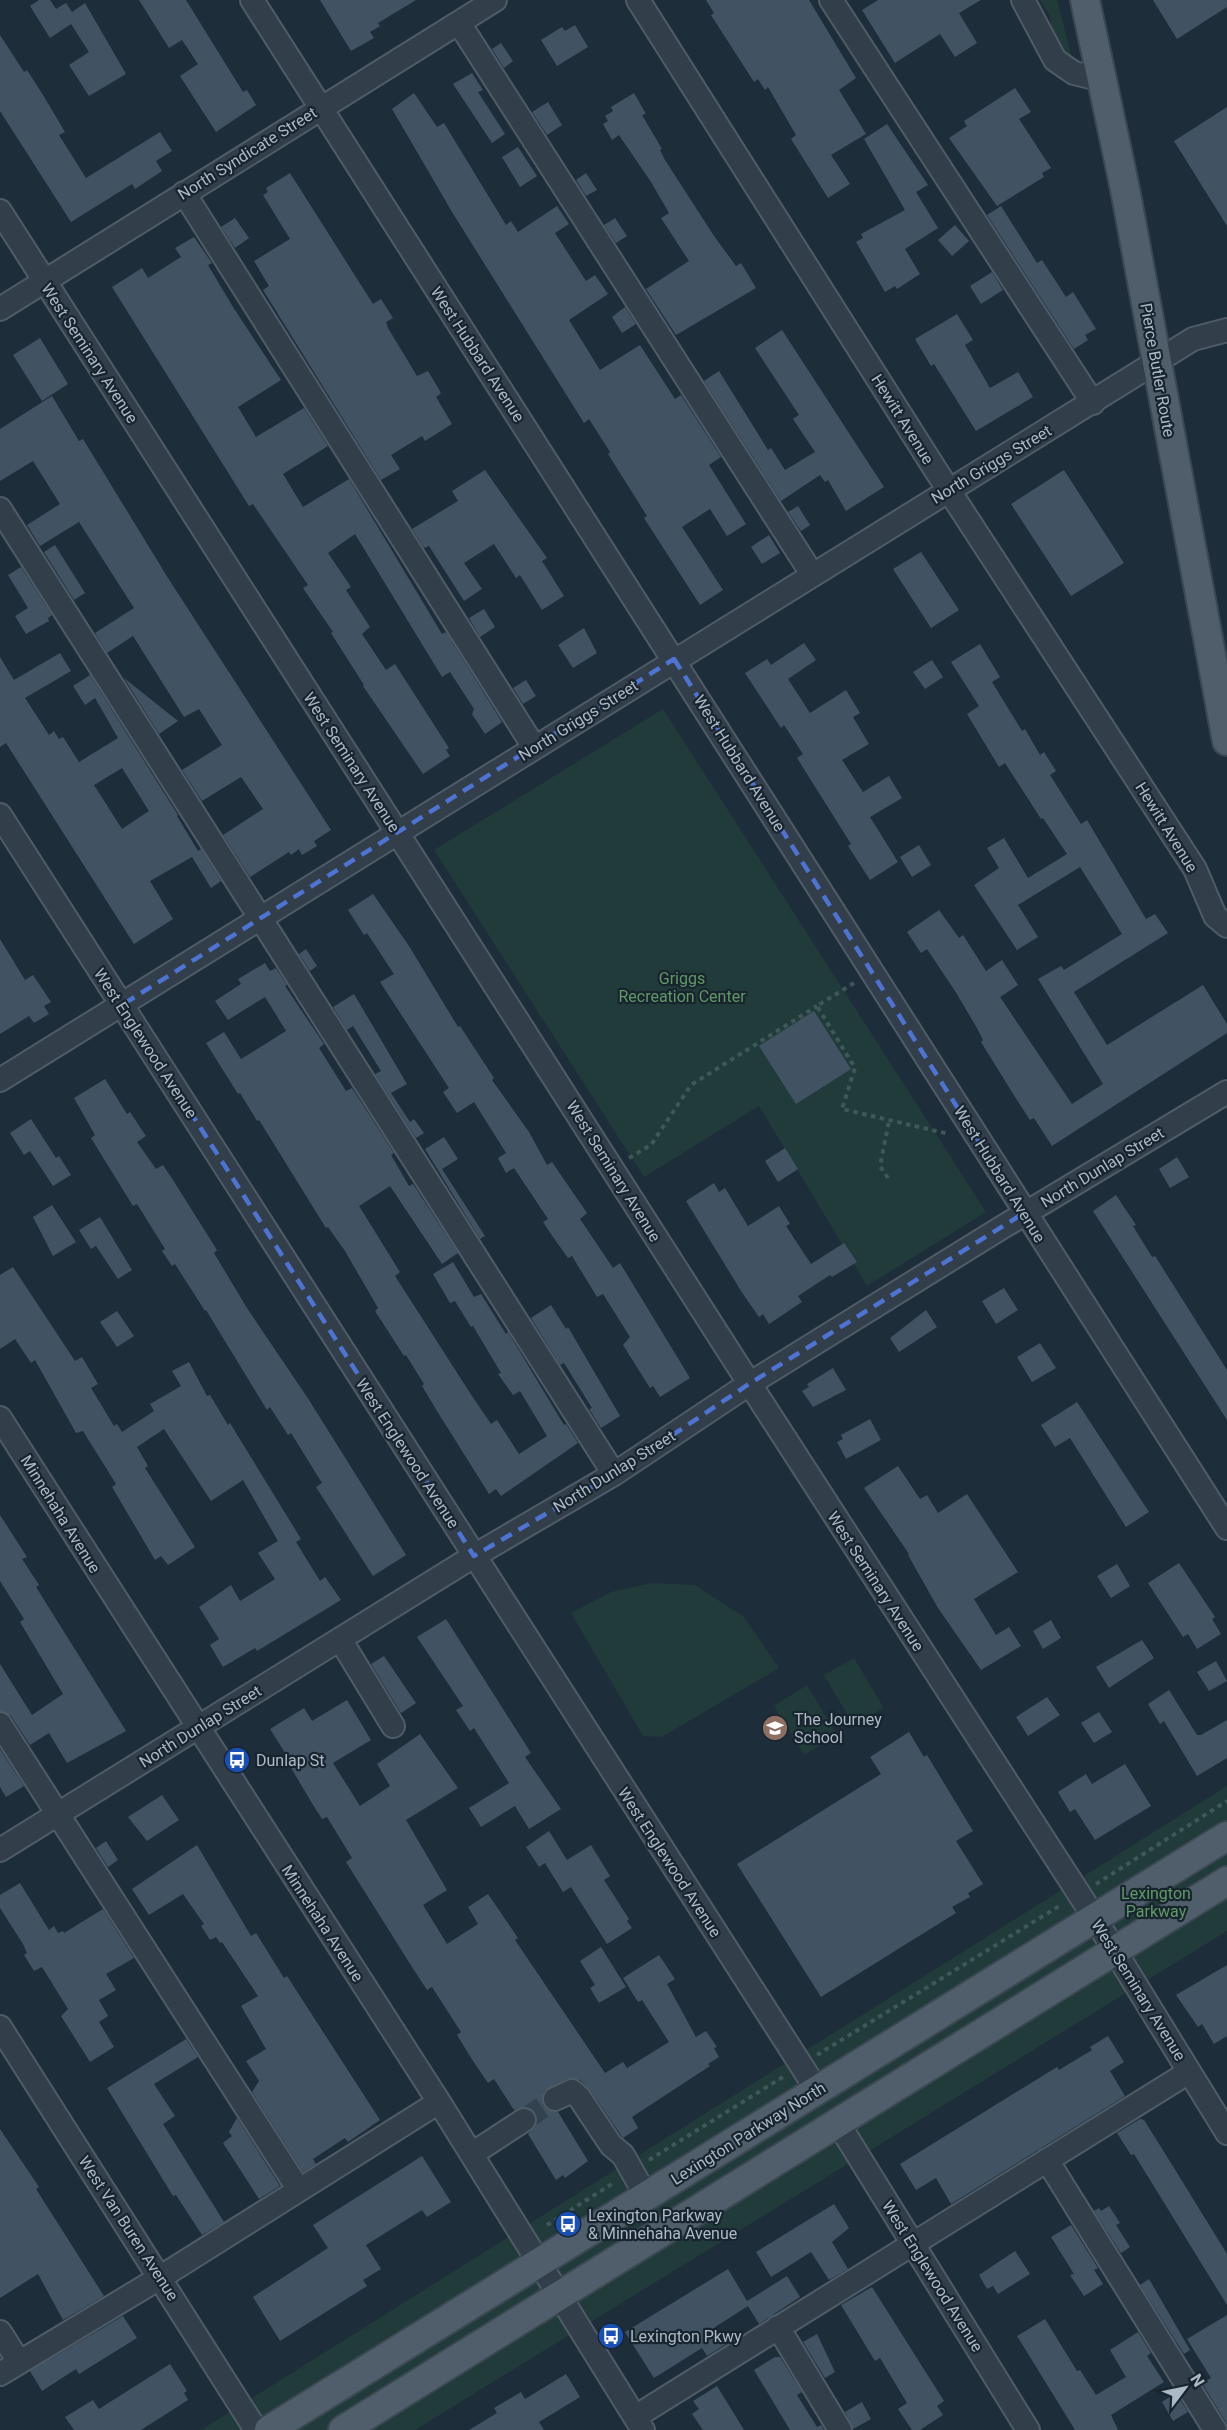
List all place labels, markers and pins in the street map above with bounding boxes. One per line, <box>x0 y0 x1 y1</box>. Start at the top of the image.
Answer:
place label: The Journey School <box>794 1710 882 1747</box>
school or university icon: The Journey School <box>760 1713 790 1743</box>
bus stop icon: Dunlap St <box>222 1745 252 1775</box>
place label: Dunlap St <box>256 1751 324 1770</box>
place label: Lexington Parkway & Minnehaha Avenue <box>588 2206 737 2243</box>
bus stop icon: Lexington Parkway & Minnehaha Avenue <box>553 2209 583 2239</box>
bus stop icon: Lexington Pkwy <box>596 2321 626 2351</box>
place label: Lexington Pkwy <box>630 2327 742 2346</box>

